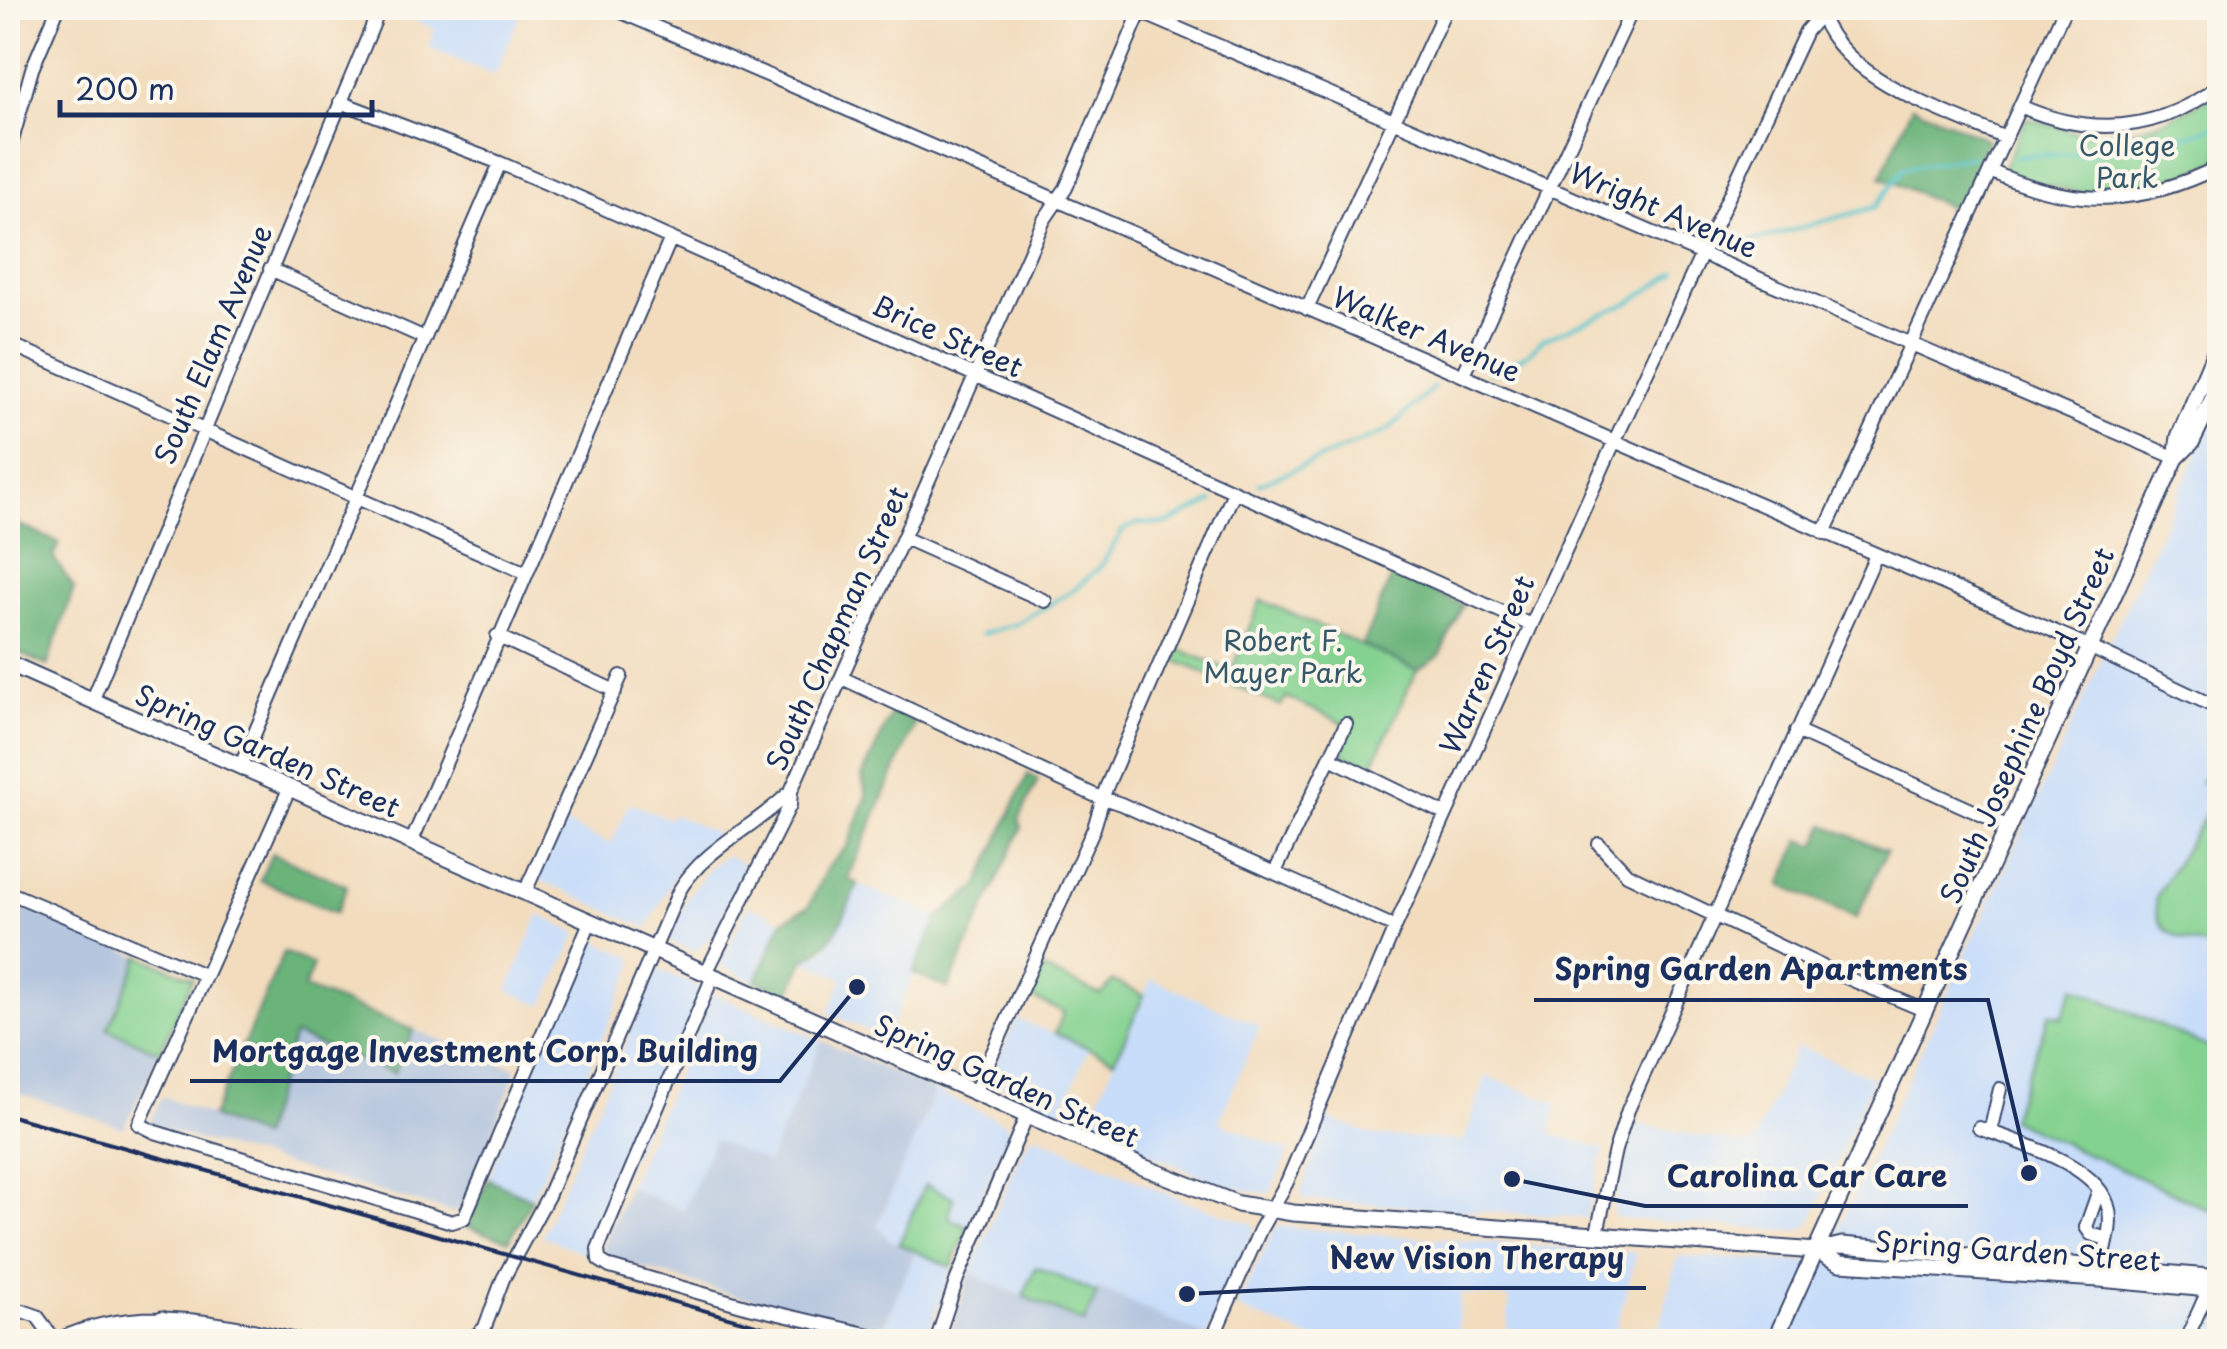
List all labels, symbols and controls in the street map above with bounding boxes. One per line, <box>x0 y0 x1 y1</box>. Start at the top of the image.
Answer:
scale bar <box>60 55 372 117</box>
text: 200 m <box>75 65 175 110</box>
park label: College Park <box>2079 123 2175 198</box>
street label: Wright Avenue <box>1563 150 1765 268</box>
street label: South Elam Avenue <box>142 218 282 470</box>
street label: Walker Avenue <box>1326 274 1528 392</box>
street label: Brice Street <box>866 283 1030 387</box>
street label: South Chapman Street <box>754 479 918 777</box>
street label: South Josephine Boyd Street <box>1928 540 2124 910</box>
street label: Warren Street <box>1427 568 1545 760</box>
park label: Robert F. Mayer Park <box>1203 618 1363 693</box>
street label: Spring Garden Street <box>129 672 407 828</box>
callout: Spring Garden Apartments <box>1534 940 1988 1000</box>
text: Spring Garden Apartments <box>1554 945 1968 990</box>
street label: Spring Garden Street <box>868 1002 1146 1158</box>
callout: Mortgage Investment Corp. Building <box>190 1021 780 1081</box>
text: Mortgage Investment Corp. Building <box>212 1027 758 1072</box>
callout: Carolina Car Care <box>1645 1146 1968 1206</box>
text: Carolina Car Care <box>1667 1152 1947 1197</box>
street label: Spring Garden Street <box>1874 1219 2162 1281</box>
callout: New Vision Therapy <box>1308 1228 1646 1288</box>
text: New Vision Therapy <box>1330 1234 1624 1279</box>

